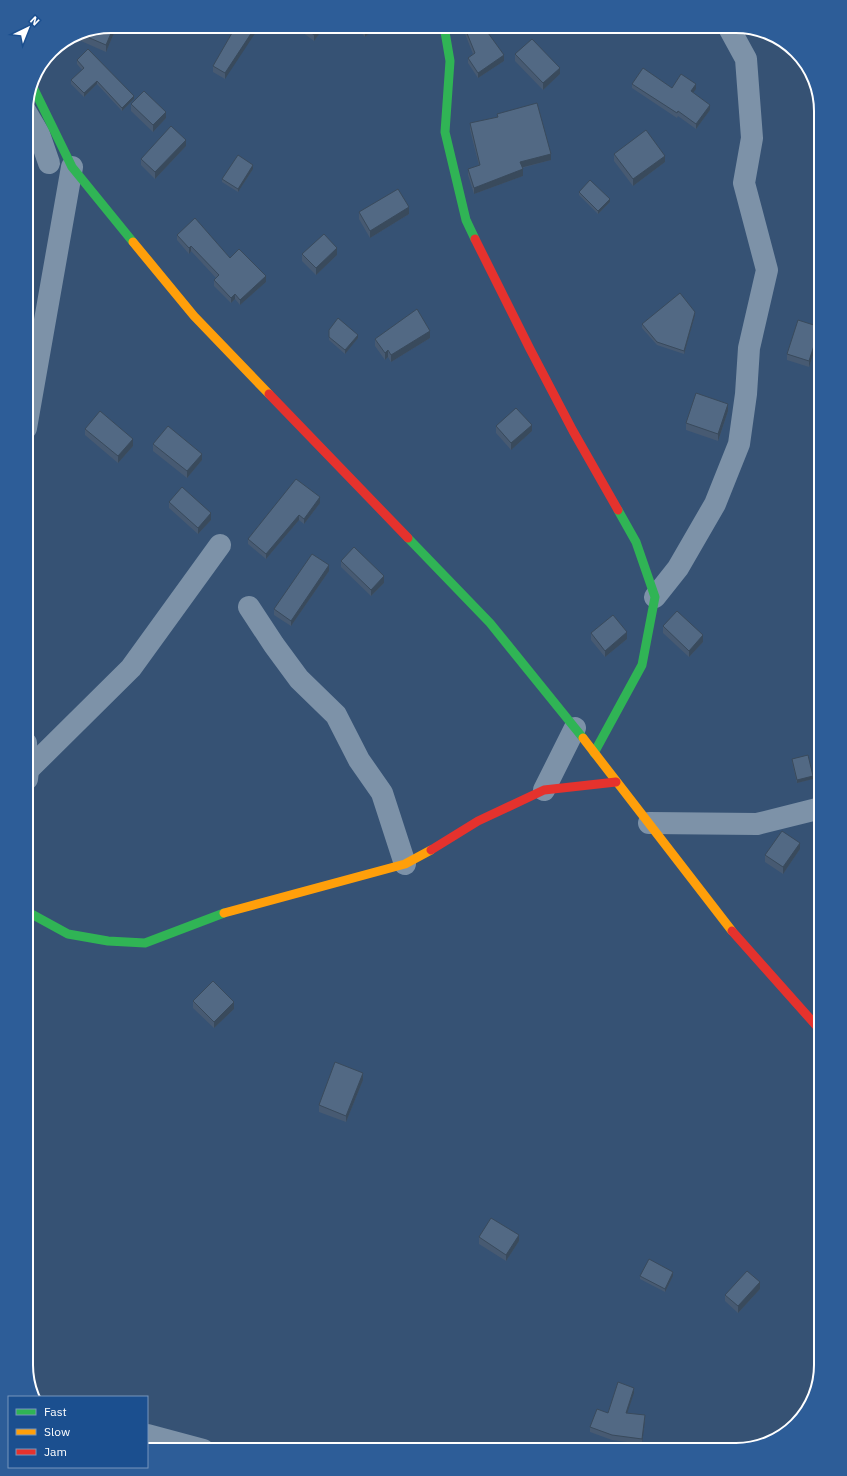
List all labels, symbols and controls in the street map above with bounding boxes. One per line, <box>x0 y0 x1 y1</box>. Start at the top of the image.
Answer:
north arrow <box>8 8 48 48</box>
text: N <box>27 13 43 29</box>
legend <box>8 1396 148 1468</box>
text: Fast <box>44 1404 67 1419</box>
text: Slow <box>44 1424 70 1439</box>
text: Jam <box>44 1444 67 1459</box>

